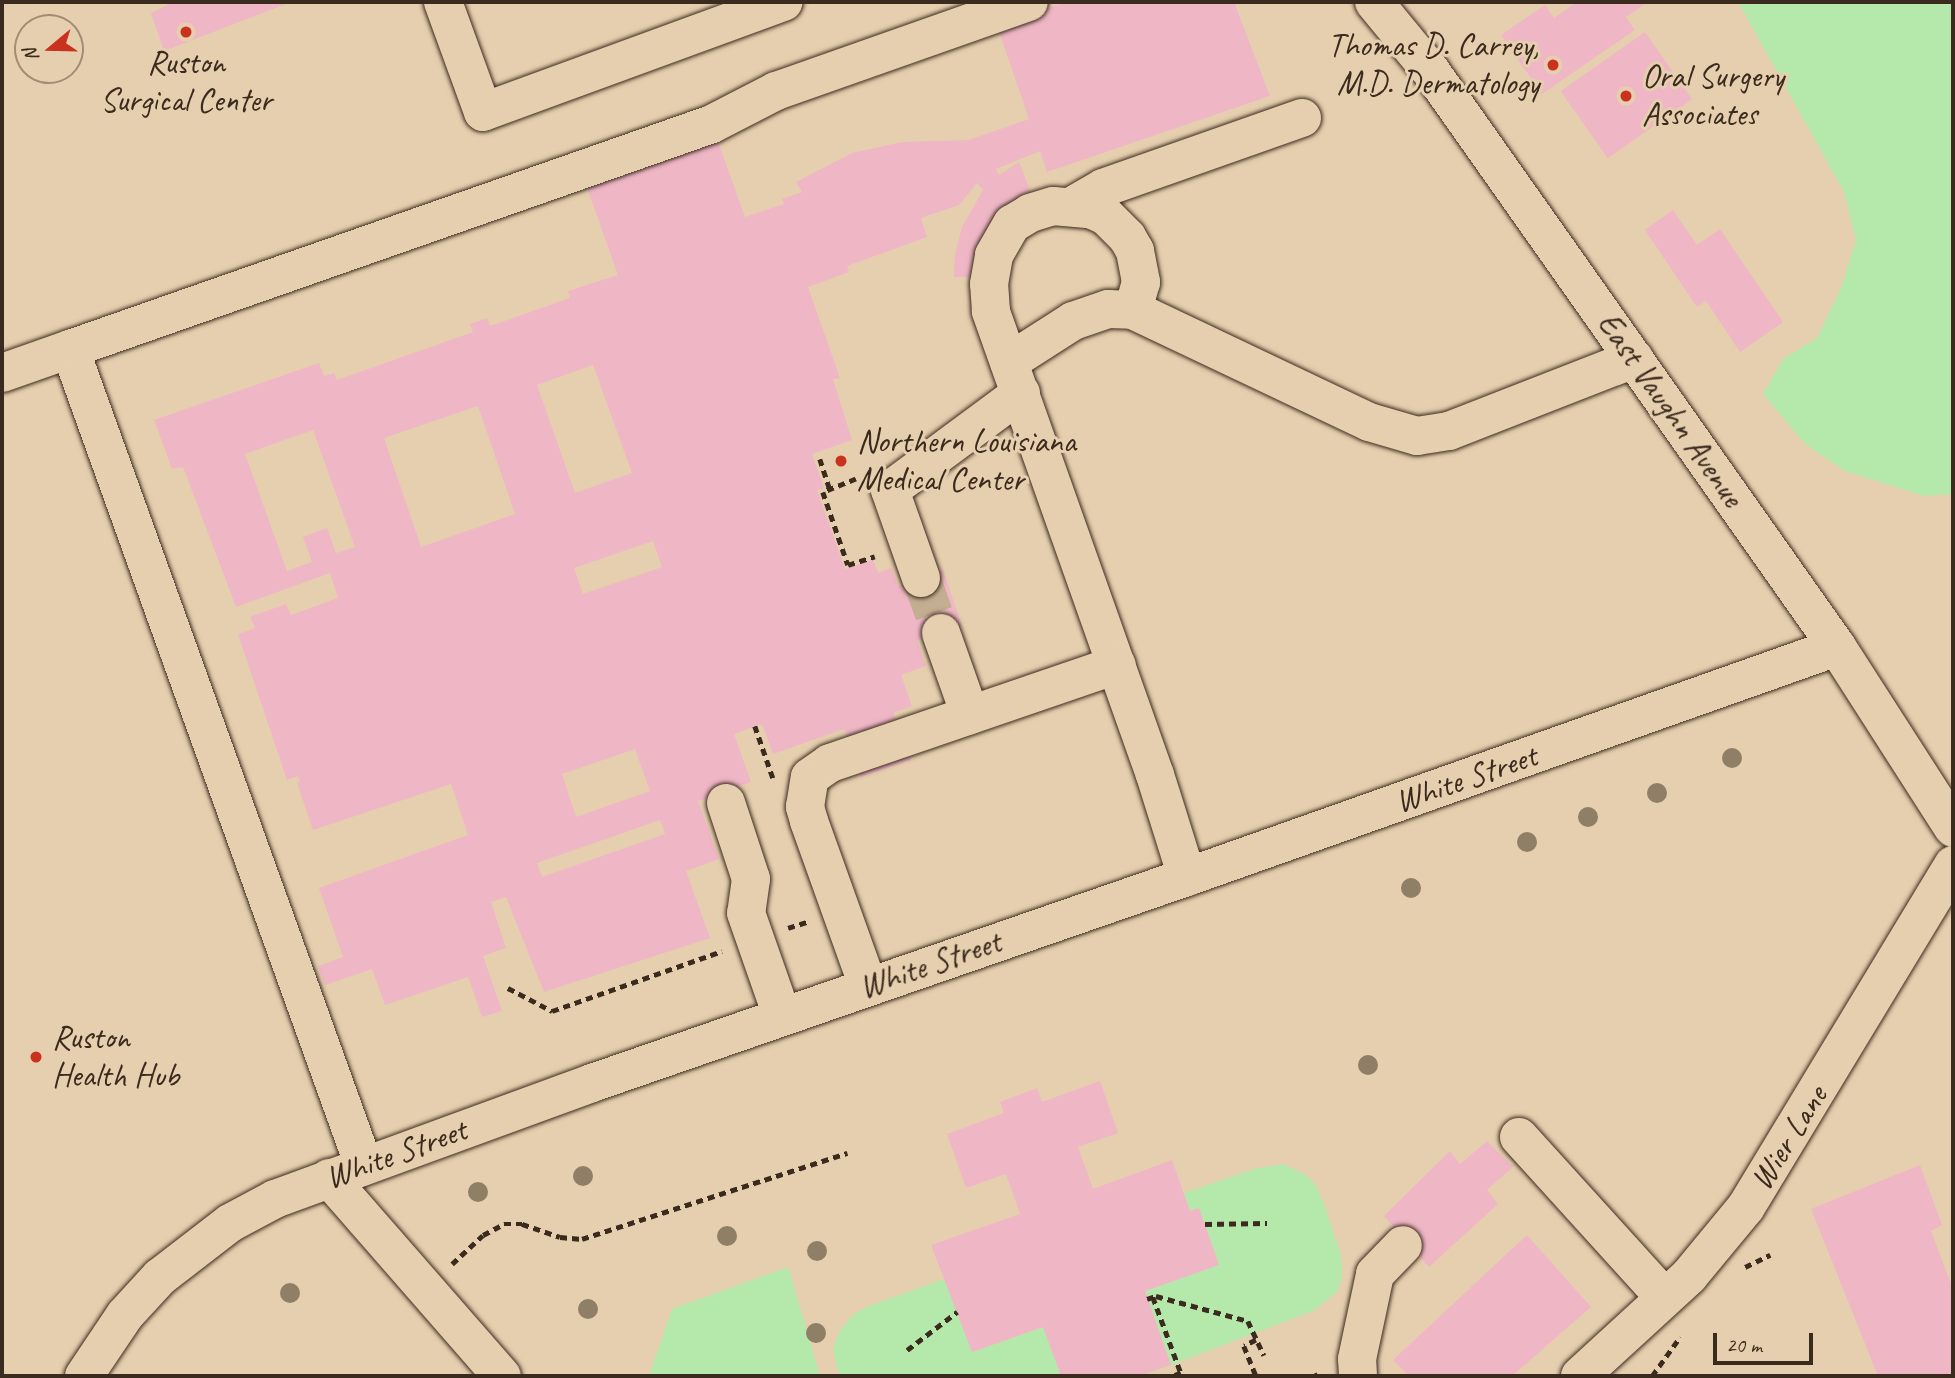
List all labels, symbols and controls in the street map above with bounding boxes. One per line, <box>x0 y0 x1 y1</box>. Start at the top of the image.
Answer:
north arrow <box>14 14 84 84</box>
marker: Ruston Surgical Center <box>178 24 194 40</box>
place label: Thomas D. Carrey, M.D. Dermatology <box>1328 26 1539 104</box>
place label: Ruston Surgical Center <box>100 43 272 121</box>
text: N <box>18 46 44 65</box>
marker: Thomas D. Carrey, M.D. Dermatology <box>1545 57 1561 73</box>
place label: Oral Surgery Associates <box>1642 57 1783 135</box>
marker: Oral Surgery Associates <box>1616 86 1636 106</box>
street label: East Vaughn Avenue <box>1588 305 1752 515</box>
place label: Northern Louisiana Medical Center <box>857 422 1075 500</box>
marker: Northern Louisiana Medical Center <box>831 451 851 471</box>
street label: White Street <box>1390 736 1542 822</box>
street label: White Street <box>854 922 1006 1008</box>
place label: Ruston Health Hub <box>52 1018 179 1096</box>
marker: Ruston Health Hub <box>26 1047 46 1067</box>
street label: Wier Lane <box>1742 1079 1836 1197</box>
street label: White Street <box>320 1110 472 1198</box>
scale bar <box>1717 1318 1817 1362</box>
text: 20 m <box>1726 1332 1762 1358</box>

